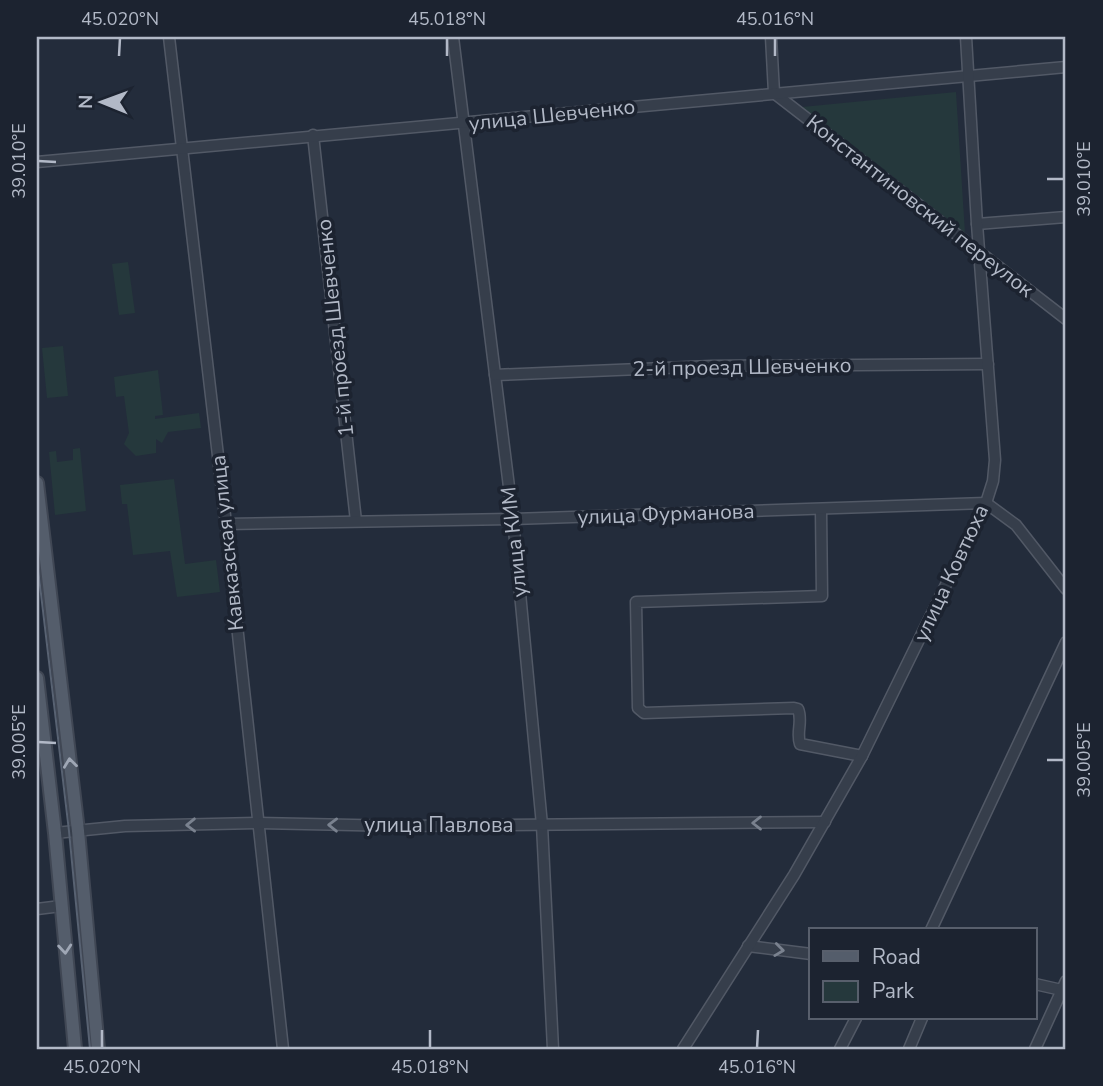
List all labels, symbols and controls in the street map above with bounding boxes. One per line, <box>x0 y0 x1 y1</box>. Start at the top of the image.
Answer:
text: 45.020°N <box>81 7 159 31</box>
text: 45.018°N <box>408 7 486 31</box>
text: 45.016°N <box>736 7 814 31</box>
north arrow <box>66 66 136 136</box>
street label: улица Шевченко <box>467 92 637 138</box>
text: N <box>73 94 99 109</box>
street label: Константиновский переулок <box>801 108 1040 304</box>
text: 39.010°E <box>7 123 31 199</box>
text: 39.010°E <box>1072 141 1096 217</box>
street label: 1-й проезд Шевченко <box>310 218 360 438</box>
street label: 2-й проезд Шевченко <box>632 351 852 383</box>
street label: Кавказская улица <box>204 454 250 632</box>
street label: улица КИМ <box>494 485 534 599</box>
street label: улица Фурманова <box>577 497 755 531</box>
street label: улица Ковтюха <box>907 500 995 646</box>
text: 39.005°E <box>7 704 31 780</box>
text: 39.005°E <box>1072 722 1096 798</box>
one-way arrow <box>62 757 77 769</box>
street label: улица Павлова <box>364 811 514 839</box>
one-way arrow <box>751 815 761 831</box>
one-way arrow <box>185 817 196 832</box>
one-way arrow <box>327 817 338 833</box>
legend <box>809 928 1036 1020</box>
one-way arrow <box>773 943 785 958</box>
text: Road <box>872 943 921 971</box>
one-way arrow <box>57 944 72 955</box>
text: Park <box>872 977 914 1005</box>
text: 45.020°N <box>63 1055 141 1079</box>
text: 45.018°N <box>391 1055 469 1079</box>
text: 45.016°N <box>718 1055 796 1079</box>

